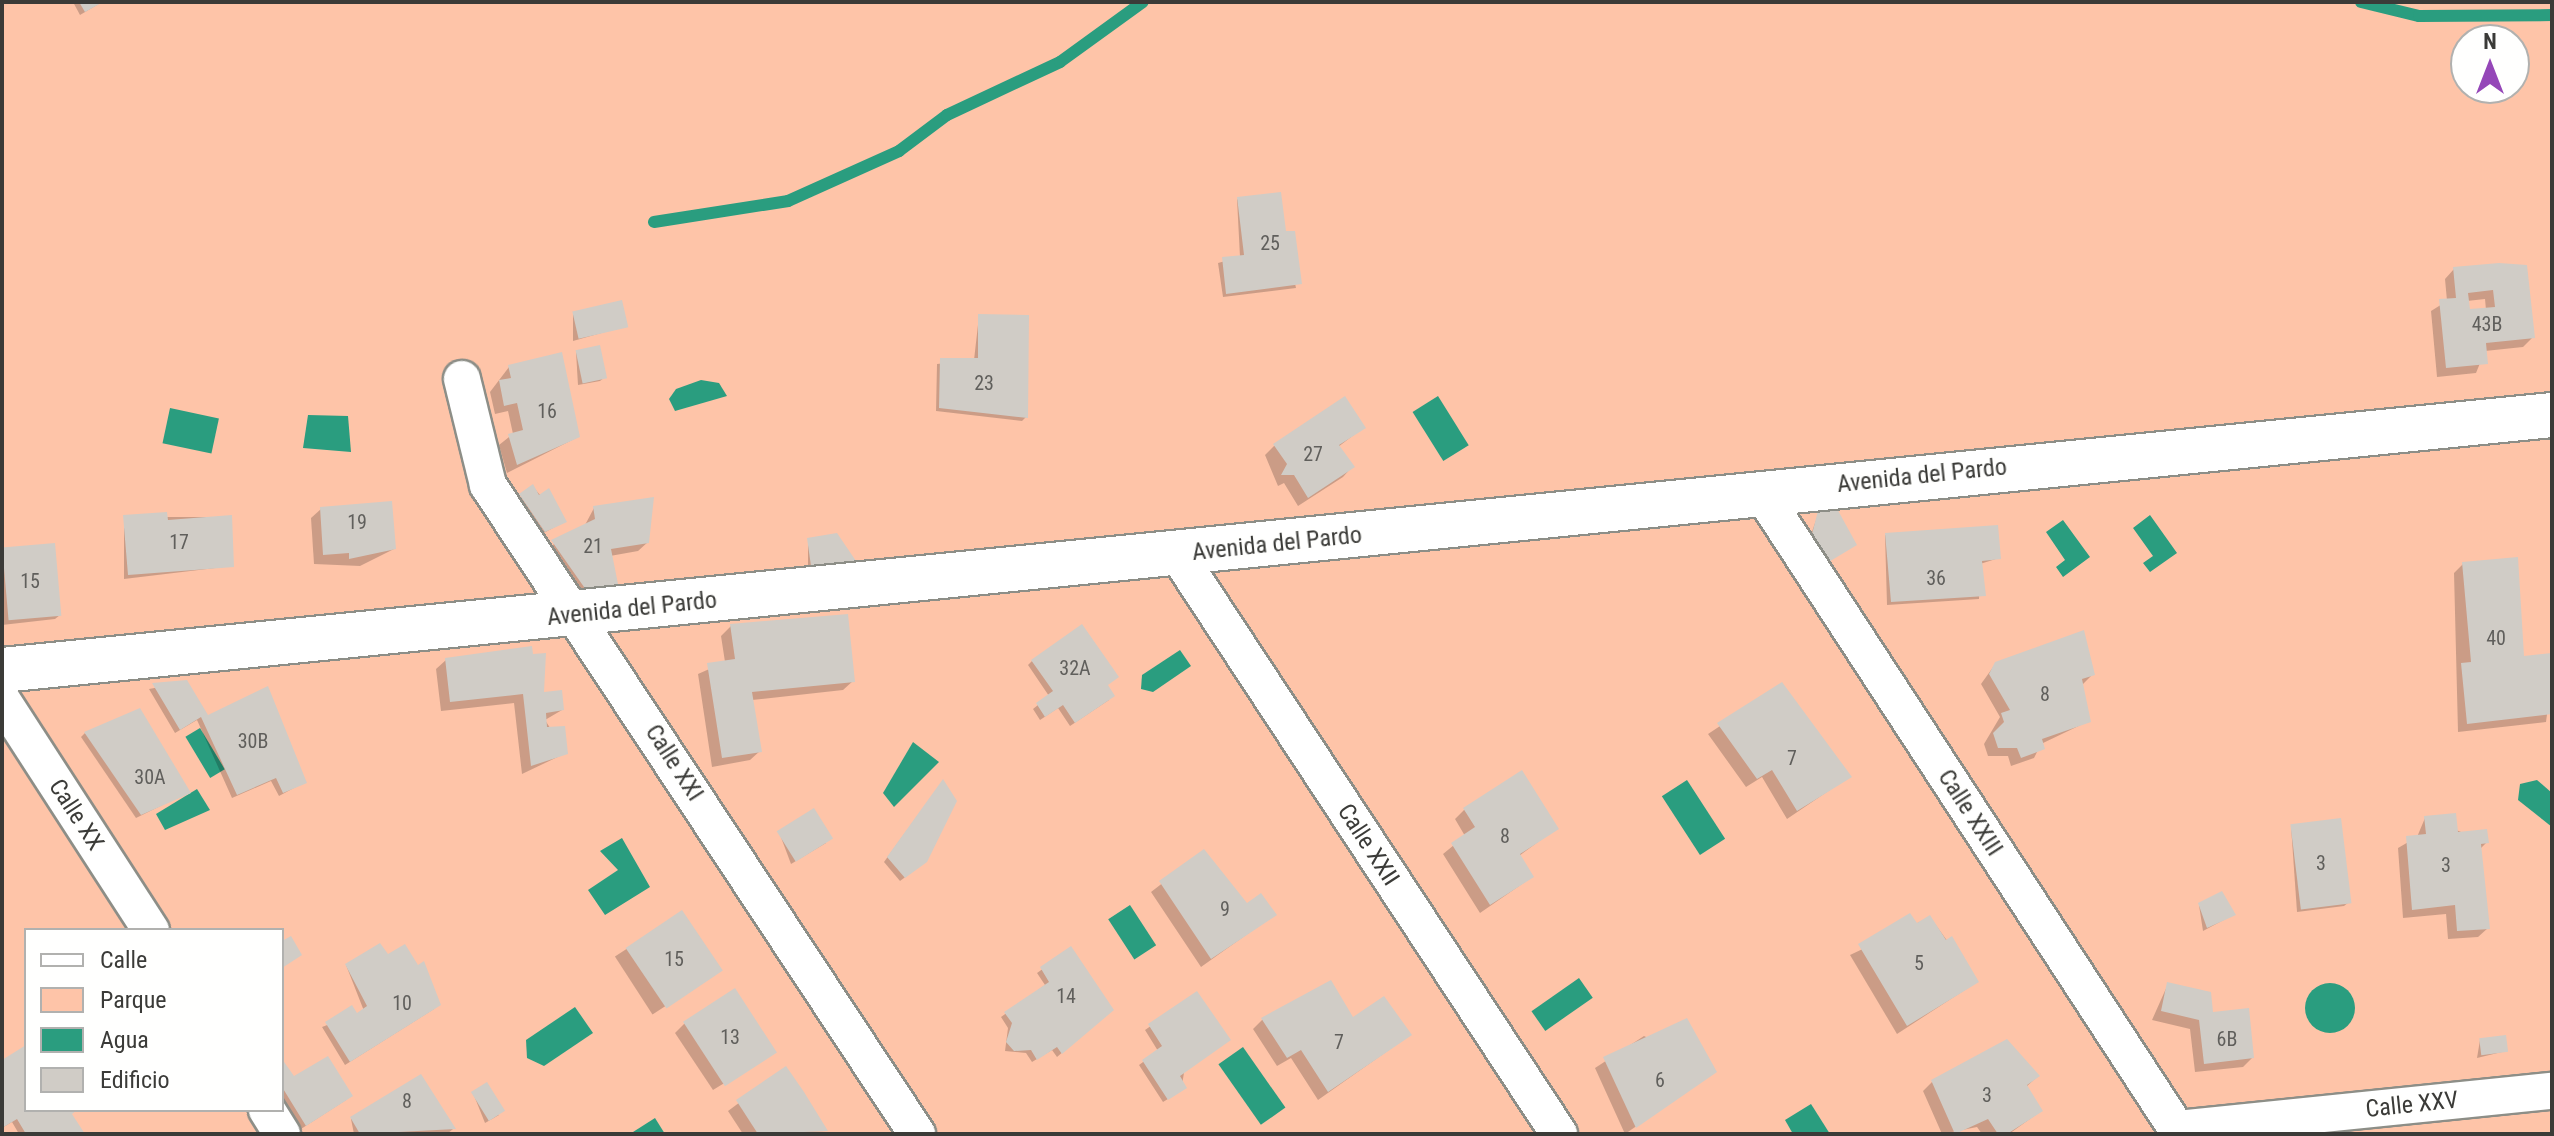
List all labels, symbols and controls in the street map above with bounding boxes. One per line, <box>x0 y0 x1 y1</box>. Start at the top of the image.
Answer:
north arrow <box>2450 24 2530 104</box>
text: N <box>2483 29 2497 54</box>
house number: 25 <box>1260 231 1280 255</box>
house number: 43B <box>2472 312 2502 336</box>
house number: 23 <box>974 371 994 395</box>
house number: 16 <box>537 399 557 423</box>
house number: 27 <box>1303 442 1323 466</box>
street label: Avenida del Pardo <box>1836 453 2008 499</box>
house number: 19 <box>347 510 367 534</box>
street label: Avenida del Pardo <box>1191 521 1363 567</box>
house number: 17 <box>169 530 189 554</box>
house number: 21 <box>583 534 603 558</box>
house number: 36 <box>1926 566 1946 590</box>
house number: 15 <box>20 569 40 593</box>
street label: Avenida del Pardo <box>546 586 718 632</box>
house number: 40 <box>2486 626 2506 650</box>
house number: 32A <box>1059 656 1091 680</box>
house number: 8 <box>2040 682 2050 706</box>
street label: Calle XXI <box>639 719 709 807</box>
house number: 30B <box>238 729 268 753</box>
house number: 7 <box>1787 746 1797 770</box>
street label: Calle XXIII <box>1931 764 2009 862</box>
house number: 30A <box>134 765 166 789</box>
street label: Calle XX <box>42 774 110 856</box>
street label: Calle XXII <box>1331 799 1405 891</box>
house number: 8 <box>1500 824 1510 848</box>
house number: 3 <box>2316 851 2326 875</box>
house number: 3 <box>2441 853 2451 877</box>
house number: 9 <box>1220 897 1230 921</box>
legend <box>24 928 284 1112</box>
text: Calle <box>100 946 147 974</box>
house number: 15 <box>664 947 684 971</box>
house number: 5 <box>1914 951 1924 975</box>
house number: 14 <box>1056 984 1076 1008</box>
text: Parque <box>100 986 167 1014</box>
house number: 10 <box>392 991 412 1015</box>
house number: 13 <box>720 1025 740 1049</box>
text: Agua <box>100 1026 149 1054</box>
house number: 6B <box>2217 1027 2237 1051</box>
house number: 7 <box>1334 1030 1344 1054</box>
text: Edificio <box>100 1066 170 1094</box>
house number: 6 <box>1655 1068 1665 1092</box>
house number: 3 <box>1982 1083 1992 1107</box>
street label: Calle XXV <box>2364 1086 2460 1124</box>
house number: 8 <box>402 1089 412 1113</box>

